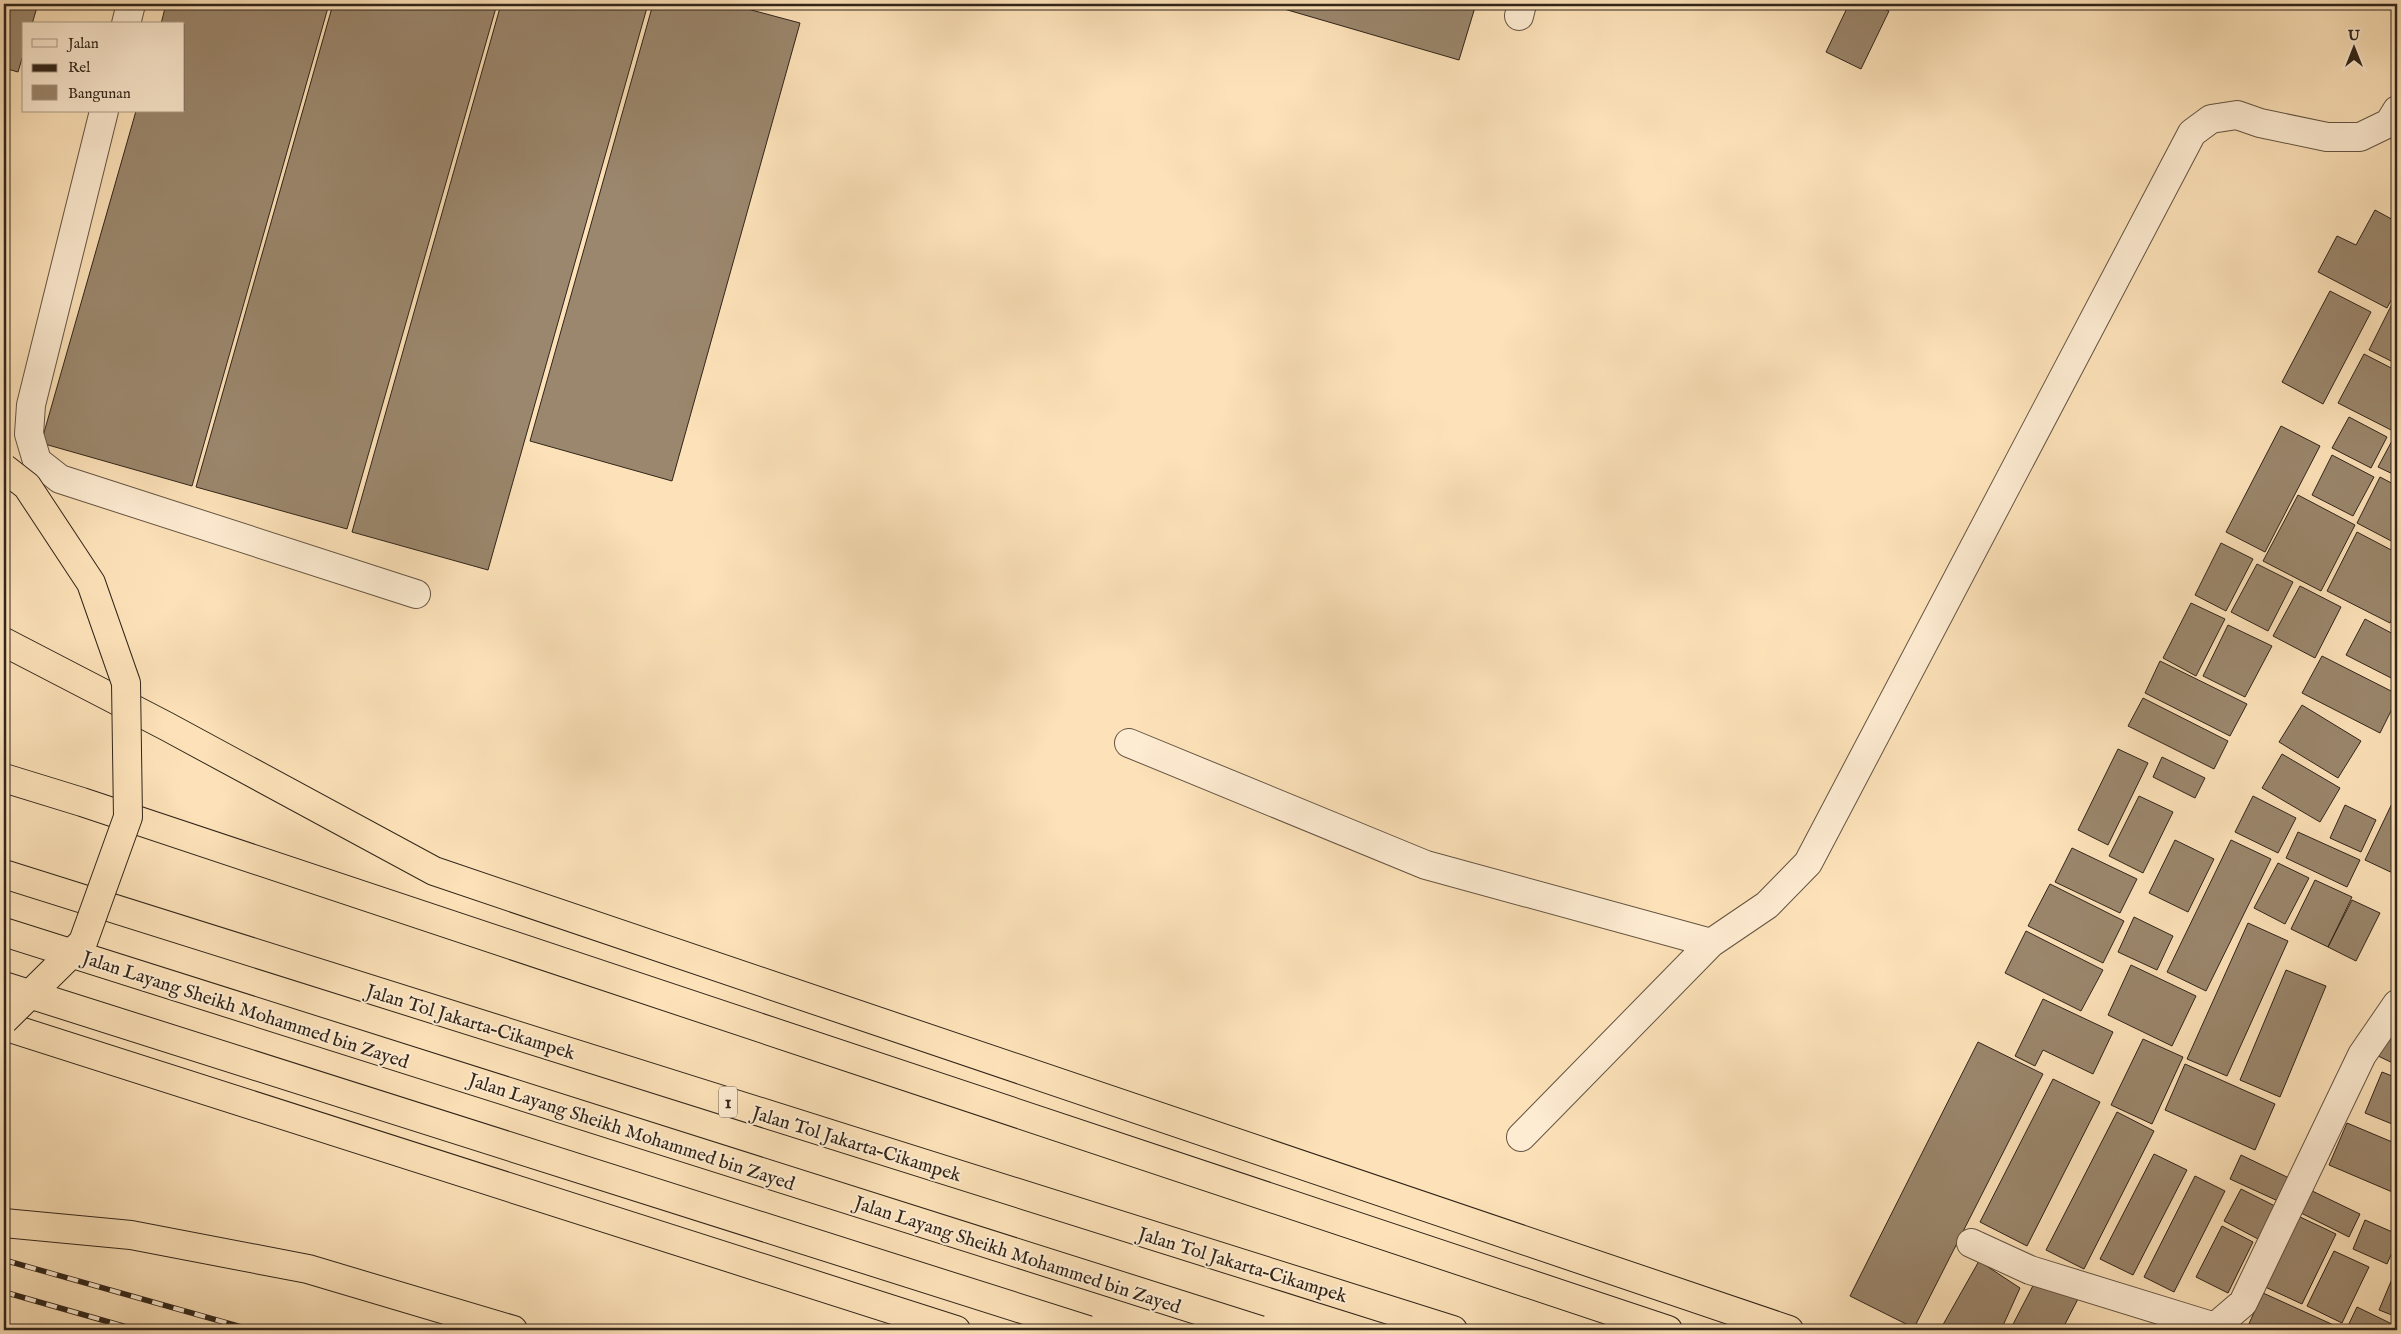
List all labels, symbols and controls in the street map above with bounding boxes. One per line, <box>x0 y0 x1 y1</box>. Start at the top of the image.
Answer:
legend <box>22 22 185 112</box>
north arrow <box>2328 22 2378 72</box>
text: U <box>2347 27 2361 45</box>
text: Jalan <box>66 34 99 53</box>
text: Rel <box>68 58 91 77</box>
text: Bangunan <box>68 84 131 103</box>
street label: Jalan Layang Sheikh Mohammed bin Zayed <box>77 946 412 1075</box>
street label: Jalan Tol Jakarta–Cikampek <box>361 979 579 1066</box>
street label: Jalan Layang Sheikh Mohammed bin Zayed <box>463 1068 798 1197</box>
road number: 1 <box>719 1086 737 1118</box>
street label: Jalan Tol Jakarta–Cikampek <box>747 1101 965 1188</box>
street label: Jalan Layang Sheikh Mohammed bin Zayed <box>849 1191 1184 1320</box>
street label: Jalan Tol Jakarta–Cikampek <box>1133 1222 1351 1309</box>

